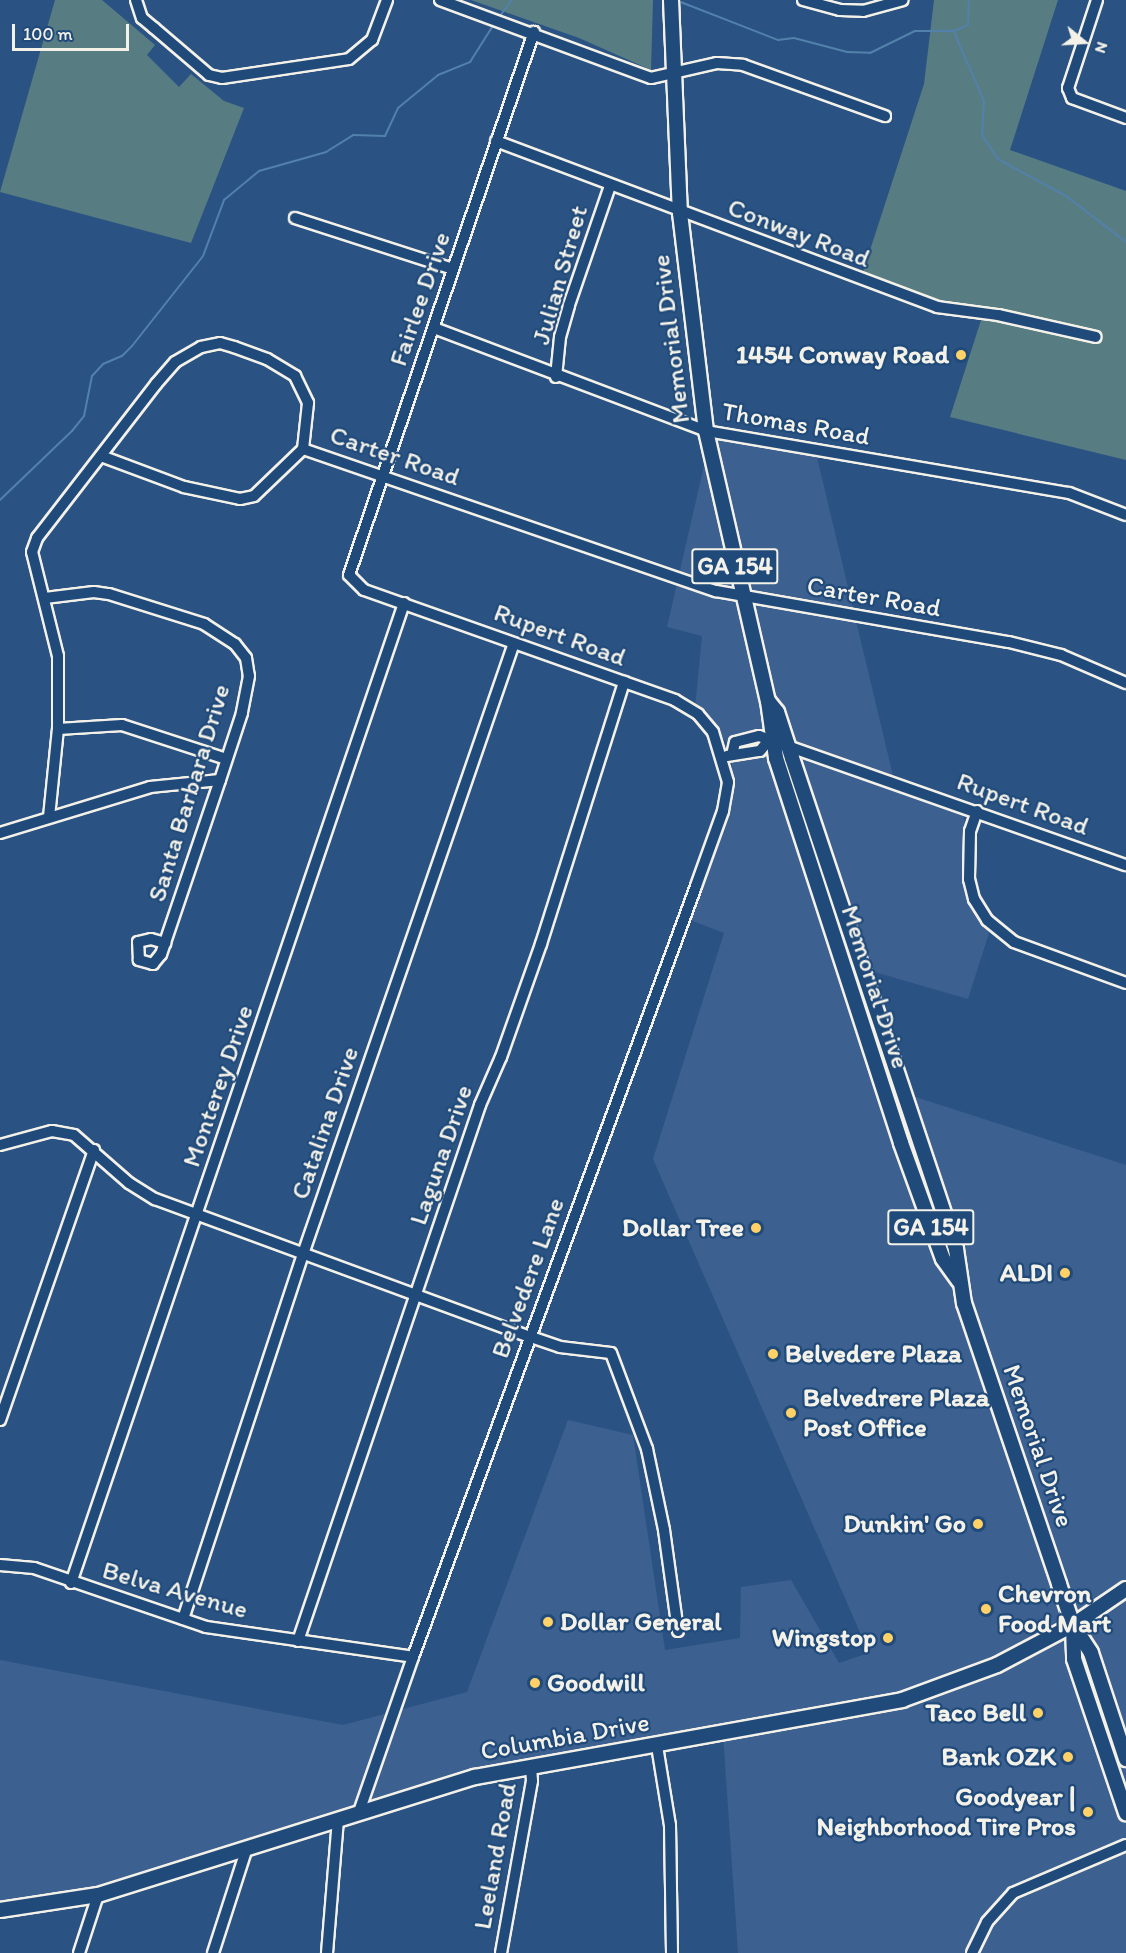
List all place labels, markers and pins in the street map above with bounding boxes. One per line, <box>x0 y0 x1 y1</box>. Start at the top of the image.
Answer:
place label: 1454 Conway Road <box>737 339 949 371</box>
marker: 1454 Conway Road <box>954 348 968 362</box>
place label: Dollar Tree <box>622 1212 744 1244</box>
marker: Dollar Tree <box>749 1221 763 1235</box>
place label: ALDI <box>1000 1257 1053 1289</box>
marker: ALDI <box>1058 1266 1072 1280</box>
place label: Belvedere Plaza <box>785 1338 962 1370</box>
marker: Belvedere Plaza <box>766 1347 780 1361</box>
place label: Belvedrere Plaza Post Office <box>803 1382 989 1444</box>
marker: Belvedrere Plaza Post Office <box>784 1406 798 1420</box>
place label: Dunkin' Go <box>843 1508 966 1540</box>
marker: Dunkin' Go <box>971 1517 985 1531</box>
place label: Chevron Food Mart <box>998 1578 1111 1640</box>
marker: Chevron Food Mart <box>979 1602 993 1616</box>
place label: Dollar General <box>560 1606 722 1638</box>
marker: Dollar General <box>541 1615 555 1629</box>
place label: Wingstop <box>772 1622 876 1654</box>
marker: Wingstop <box>881 1631 895 1645</box>
place label: Goodwill <box>547 1667 645 1699</box>
marker: Goodwill <box>528 1676 542 1690</box>
place label: Taco Bell <box>925 1697 1026 1729</box>
marker: Taco Bell <box>1031 1706 1045 1720</box>
place label: Bank OZK <box>942 1741 1056 1773</box>
marker: Bank OZK <box>1061 1750 1075 1764</box>
place label: Goodyear | Neighborhood Tire Pros <box>816 1781 1076 1842</box>
marker: Goodyear | Neighborhood Tire Pros <box>1081 1805 1095 1819</box>

